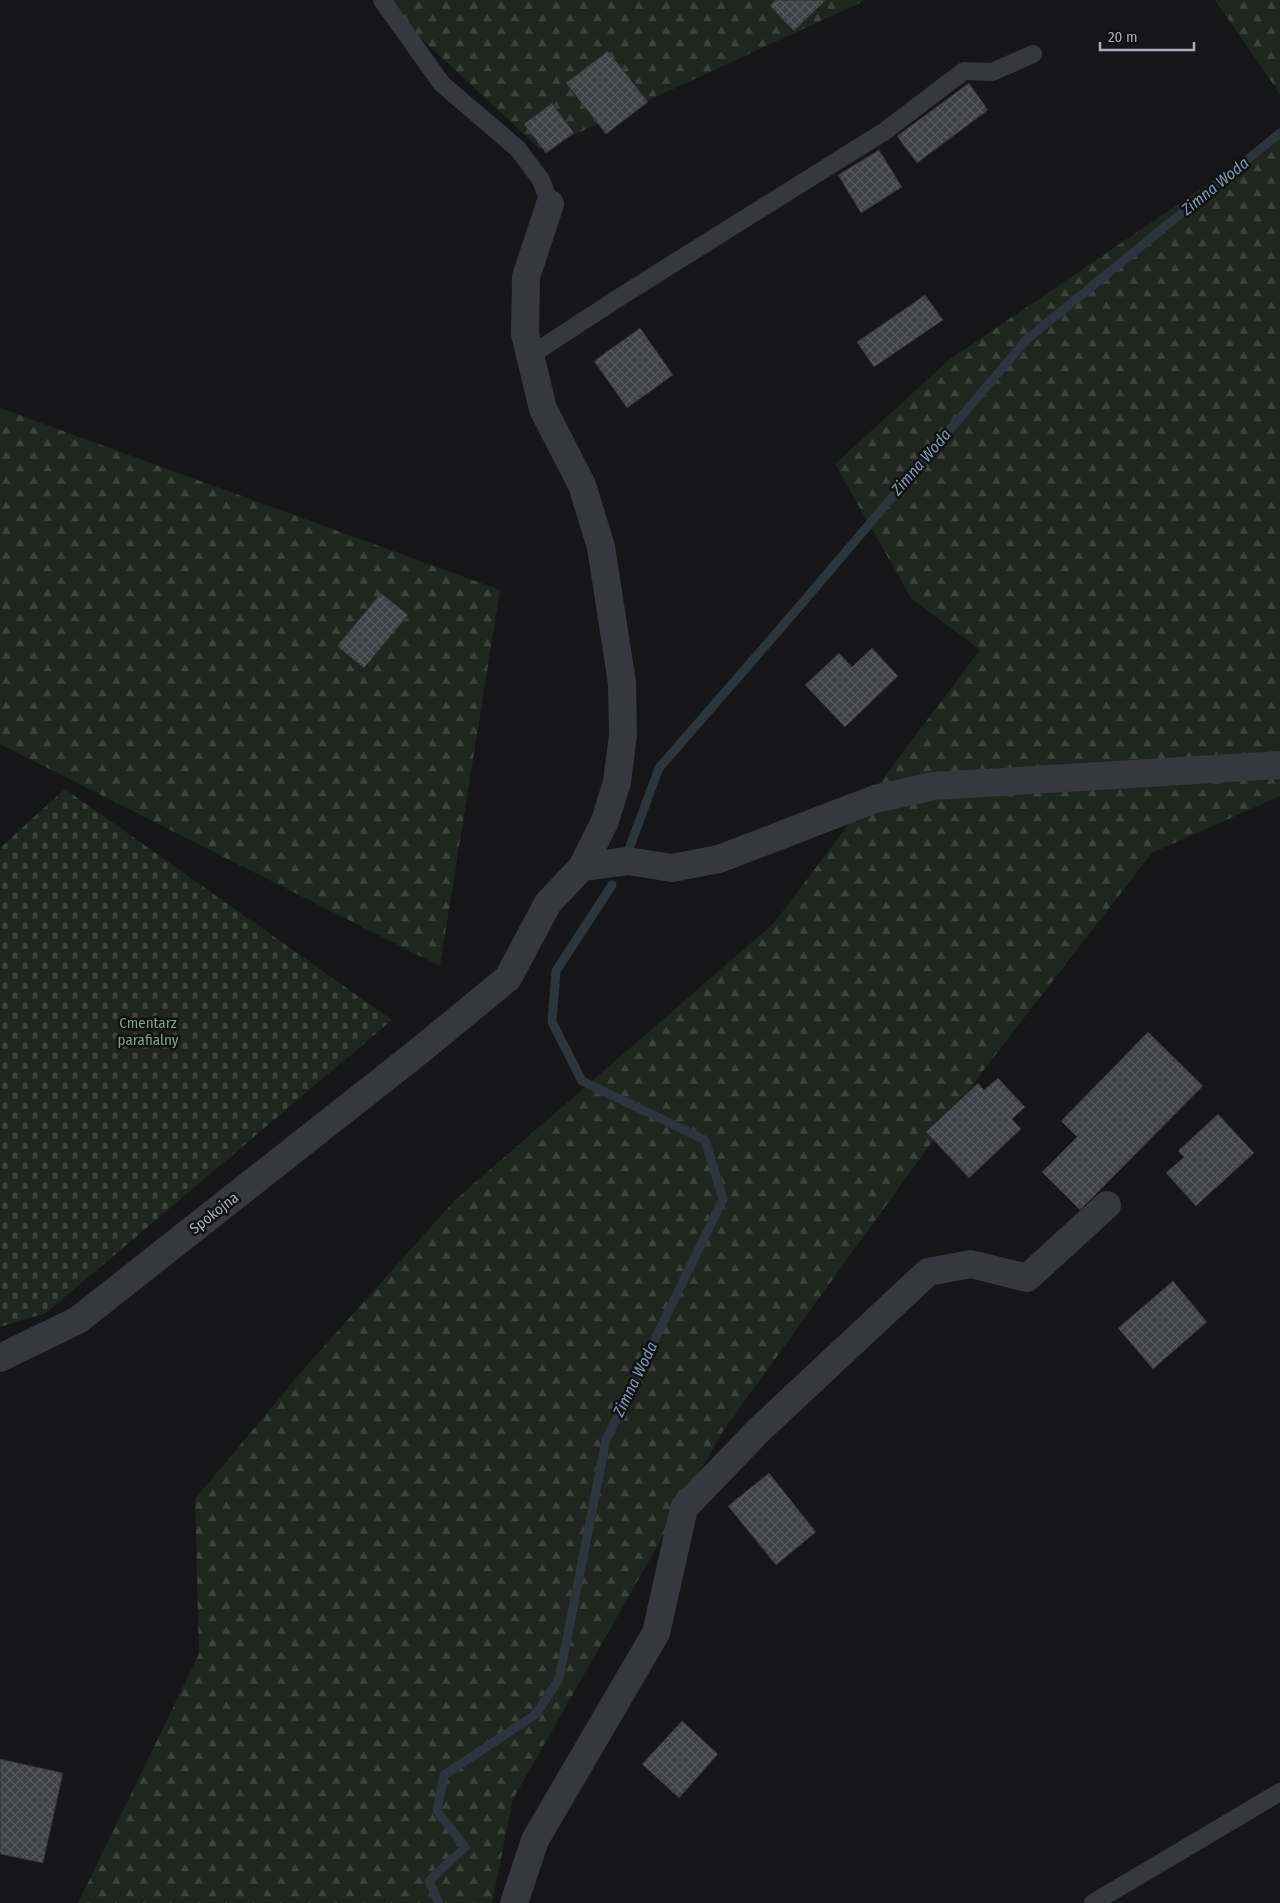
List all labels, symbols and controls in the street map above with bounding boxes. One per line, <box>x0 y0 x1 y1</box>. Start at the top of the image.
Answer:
scale bar <box>1100 20 1194 52</box>
text: 20 m <box>1108 28 1138 46</box>
water label: Zimna Woda <box>1177 153 1252 219</box>
water label: Zimna Woda <box>887 425 955 500</box>
park label: Cmentarz parafialny <box>118 1014 179 1049</box>
street label: Spokojna <box>186 1188 242 1238</box>
water label: Zimna Woda <box>608 1338 661 1420</box>

